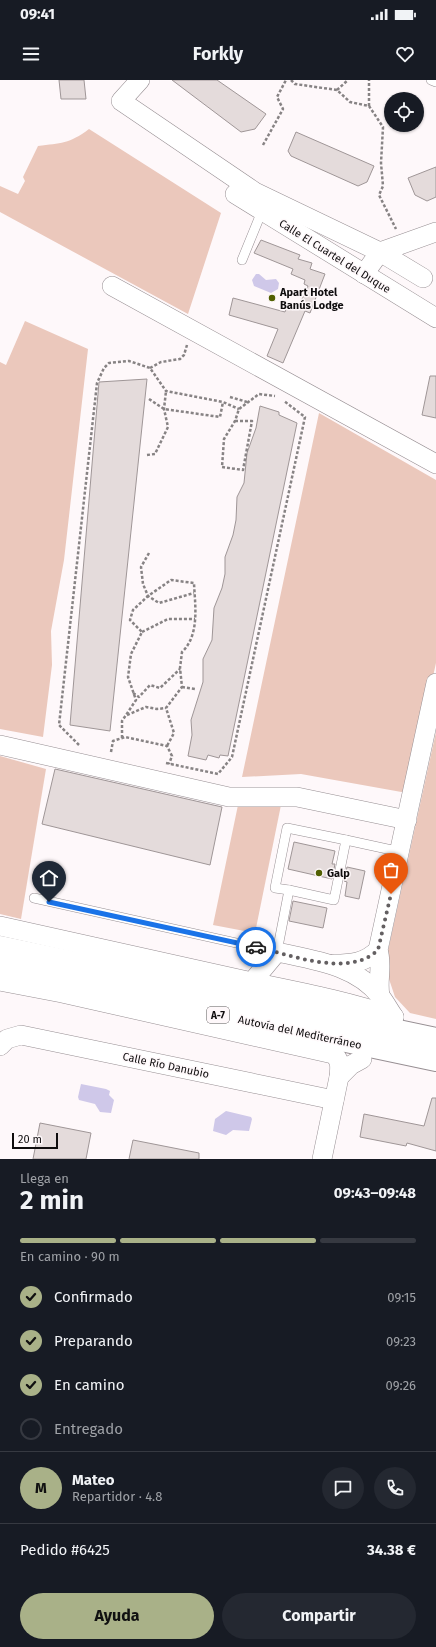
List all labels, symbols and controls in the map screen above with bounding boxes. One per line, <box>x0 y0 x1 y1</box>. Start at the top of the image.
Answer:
text: 09:41 <box>20 5 55 23</box>
icon: menu <box>20 43 42 65</box>
text: Forkly <box>193 43 243 65</box>
icon: heart <box>394 43 416 65</box>
map controls <box>384 92 424 132</box>
button: locate <box>384 92 424 132</box>
street label: Calle El Cuartel del Duque <box>277 217 393 296</box>
place label: Apart Hotel Banús Lodge <box>279 286 344 312</box>
marker: Apart Hotel Banús Lodge <box>267 293 277 303</box>
pin <box>374 853 408 894</box>
icon: bag <box>380 859 402 881</box>
pin <box>32 861 66 902</box>
icon: home <box>38 867 60 889</box>
place label: Galp <box>327 867 350 880</box>
marker: Galp <box>314 868 324 878</box>
courier <box>236 927 276 967</box>
icon: car <box>245 936 267 958</box>
road number: A-7 <box>207 1007 229 1023</box>
street label: Autovía del Mediterráneo <box>237 1013 363 1052</box>
street label: Calle Río Danubio <box>121 1050 210 1081</box>
scale bar <box>12 1131 58 1150</box>
text: 20 m <box>18 1133 42 1146</box>
text: Llega en <box>20 1171 69 1186</box>
text: 09:43–09:48 <box>334 1184 416 1202</box>
text: 2 min <box>20 1185 84 1216</box>
text: En camino · 90 m <box>20 1249 120 1264</box>
icon: check <box>20 1286 42 1308</box>
text: Confirmado <box>54 1288 133 1306</box>
text: 09:15 <box>387 1290 416 1305</box>
icon: check <box>20 1330 42 1352</box>
text: Preparando <box>54 1332 133 1350</box>
text: 09:23 <box>386 1334 416 1349</box>
icon: check <box>20 1374 42 1396</box>
text: En camino <box>54 1376 124 1394</box>
text: 09:26 <box>386 1378 416 1393</box>
text: Entregado <box>54 1420 123 1438</box>
button: chat <box>322 1467 364 1509</box>
button: phone <box>374 1467 416 1509</box>
text: Mateo <box>72 1471 115 1489</box>
text: M <box>35 1479 47 1497</box>
text: Repartidor · 4.8 <box>72 1489 162 1504</box>
text: Pedido #6425 <box>20 1541 110 1559</box>
text: 34.38 € <box>367 1541 416 1559</box>
button: Ayuda <box>20 1593 214 1639</box>
button: Compartir <box>222 1593 416 1639</box>

